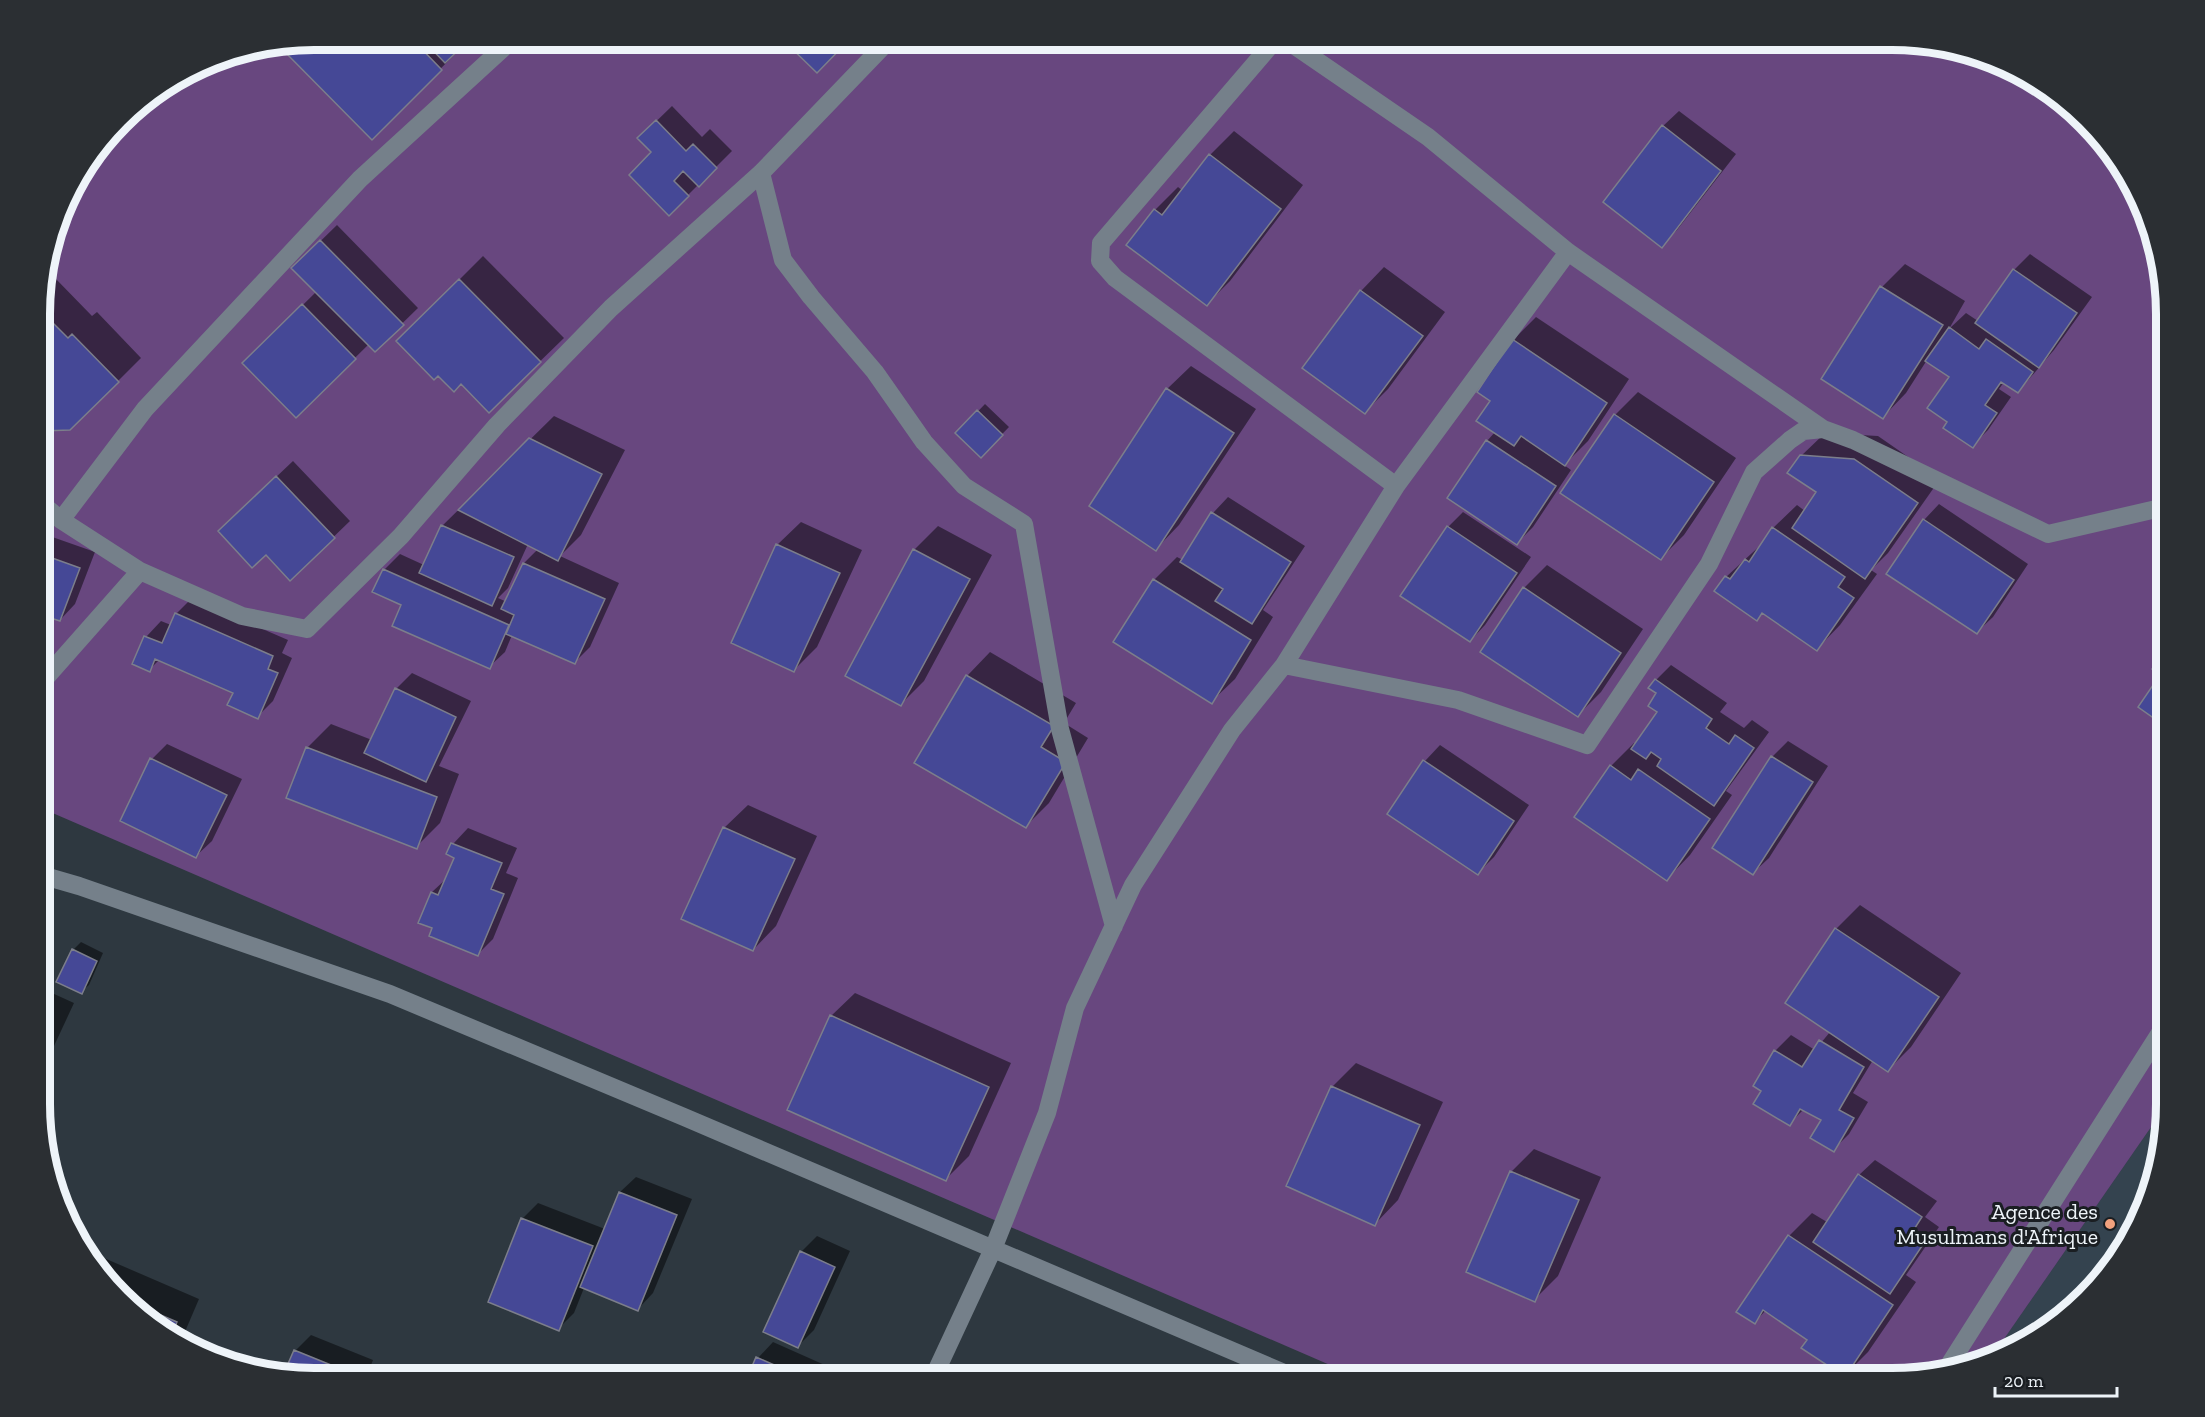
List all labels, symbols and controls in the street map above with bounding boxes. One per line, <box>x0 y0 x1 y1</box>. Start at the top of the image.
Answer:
place label: Agence des Musulmans d'Afrique <box>1896 1198 2098 1250</box>
marker: Agence des Musulmans d'Afrique <box>2103 1217 2117 1231</box>
scale bar <box>1995 1360 2116 1398</box>
text: 20 m <box>2004 1370 2044 1392</box>

